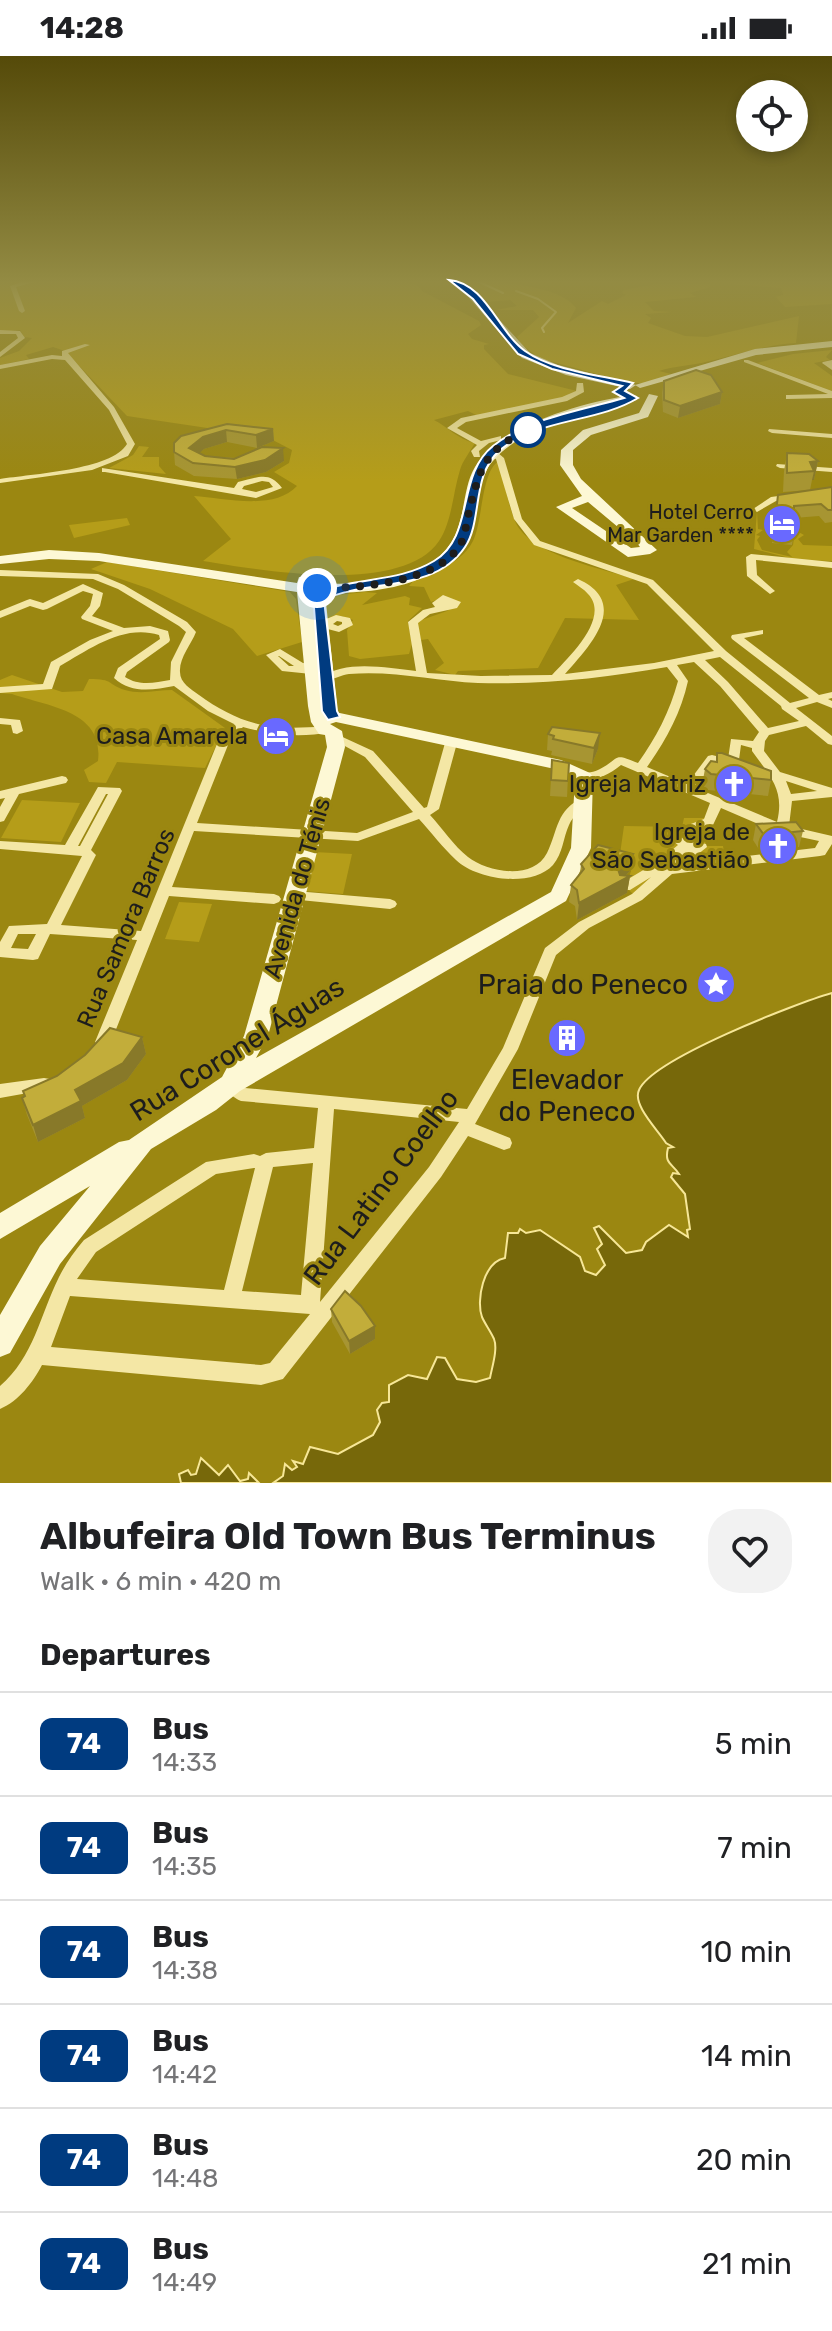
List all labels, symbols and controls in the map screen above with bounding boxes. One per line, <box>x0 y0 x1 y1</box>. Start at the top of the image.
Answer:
text: 14:28 <box>40 10 124 46</box>
map controls <box>736 80 808 152</box>
button: locate <box>736 80 808 152</box>
unlabelled marker <box>511 413 545 447</box>
place label: Hotel Cerro Mar Garden **** <box>607 500 754 547</box>
hotel icon: Hotel Cerro Mar Garden **** <box>761 503 803 545</box>
your location <box>297 568 337 608</box>
hotel icon: Casa Amarela <box>255 715 297 757</box>
place label: Casa Amarela <box>96 722 248 750</box>
church icon: Igreja Matriz <box>713 763 755 805</box>
place label: Igreja Matriz <box>569 770 706 798</box>
street label: Avenida do Ténis <box>258 795 336 981</box>
place label: Igreja de São Sebastião <box>592 818 750 874</box>
street label: Rua Samora Barros <box>71 824 181 1032</box>
church icon: Igreja de São Sebastião <box>757 825 799 867</box>
place icon: Praia do Peneco <box>695 963 737 1005</box>
place label: Praia do Peneco <box>478 968 688 1001</box>
street label: Rua Coronel Águas <box>124 970 350 1128</box>
building icon: Elevador do Peneco <box>546 1017 588 1059</box>
place label: Elevador do Peneco <box>498 1063 636 1128</box>
street label: Rua Latino Coelho <box>297 1083 465 1291</box>
button: heart <box>708 1509 792 1593</box>
text: Albufeira Old Town Bus Terminus <box>40 1513 656 1559</box>
text: Walk · 6 min · 420 m <box>40 1566 281 1597</box>
text: Departures <box>40 1637 211 1673</box>
text: Bus <box>152 1711 209 1747</box>
text: 5 min <box>715 1726 792 1762</box>
text: 74 <box>67 1727 101 1760</box>
text: 14:33 <box>152 1747 217 1778</box>
text: Bus <box>152 1815 209 1851</box>
text: 7 min <box>717 1830 792 1866</box>
text: 74 <box>67 1831 101 1864</box>
text: 14:35 <box>152 1851 217 1882</box>
text: Bus <box>152 1919 209 1955</box>
text: 10 min <box>701 1934 792 1970</box>
text: 74 <box>67 1935 101 1968</box>
text: 14:38 <box>152 1955 218 1986</box>
text: Bus <box>152 2023 209 2059</box>
text: 14 min <box>701 2038 792 2074</box>
text: 74 <box>67 2039 101 2072</box>
text: 14:42 <box>152 2059 217 2090</box>
text: Bus <box>152 2127 209 2163</box>
text: 20 min <box>696 2142 792 2178</box>
text: 74 <box>67 2143 101 2176</box>
text: 14:48 <box>152 2163 219 2194</box>
text: Bus <box>152 2231 209 2267</box>
text: 21 min <box>702 2246 792 2282</box>
text: 74 <box>67 2247 101 2280</box>
text: 14:49 <box>152 2267 217 2298</box>

